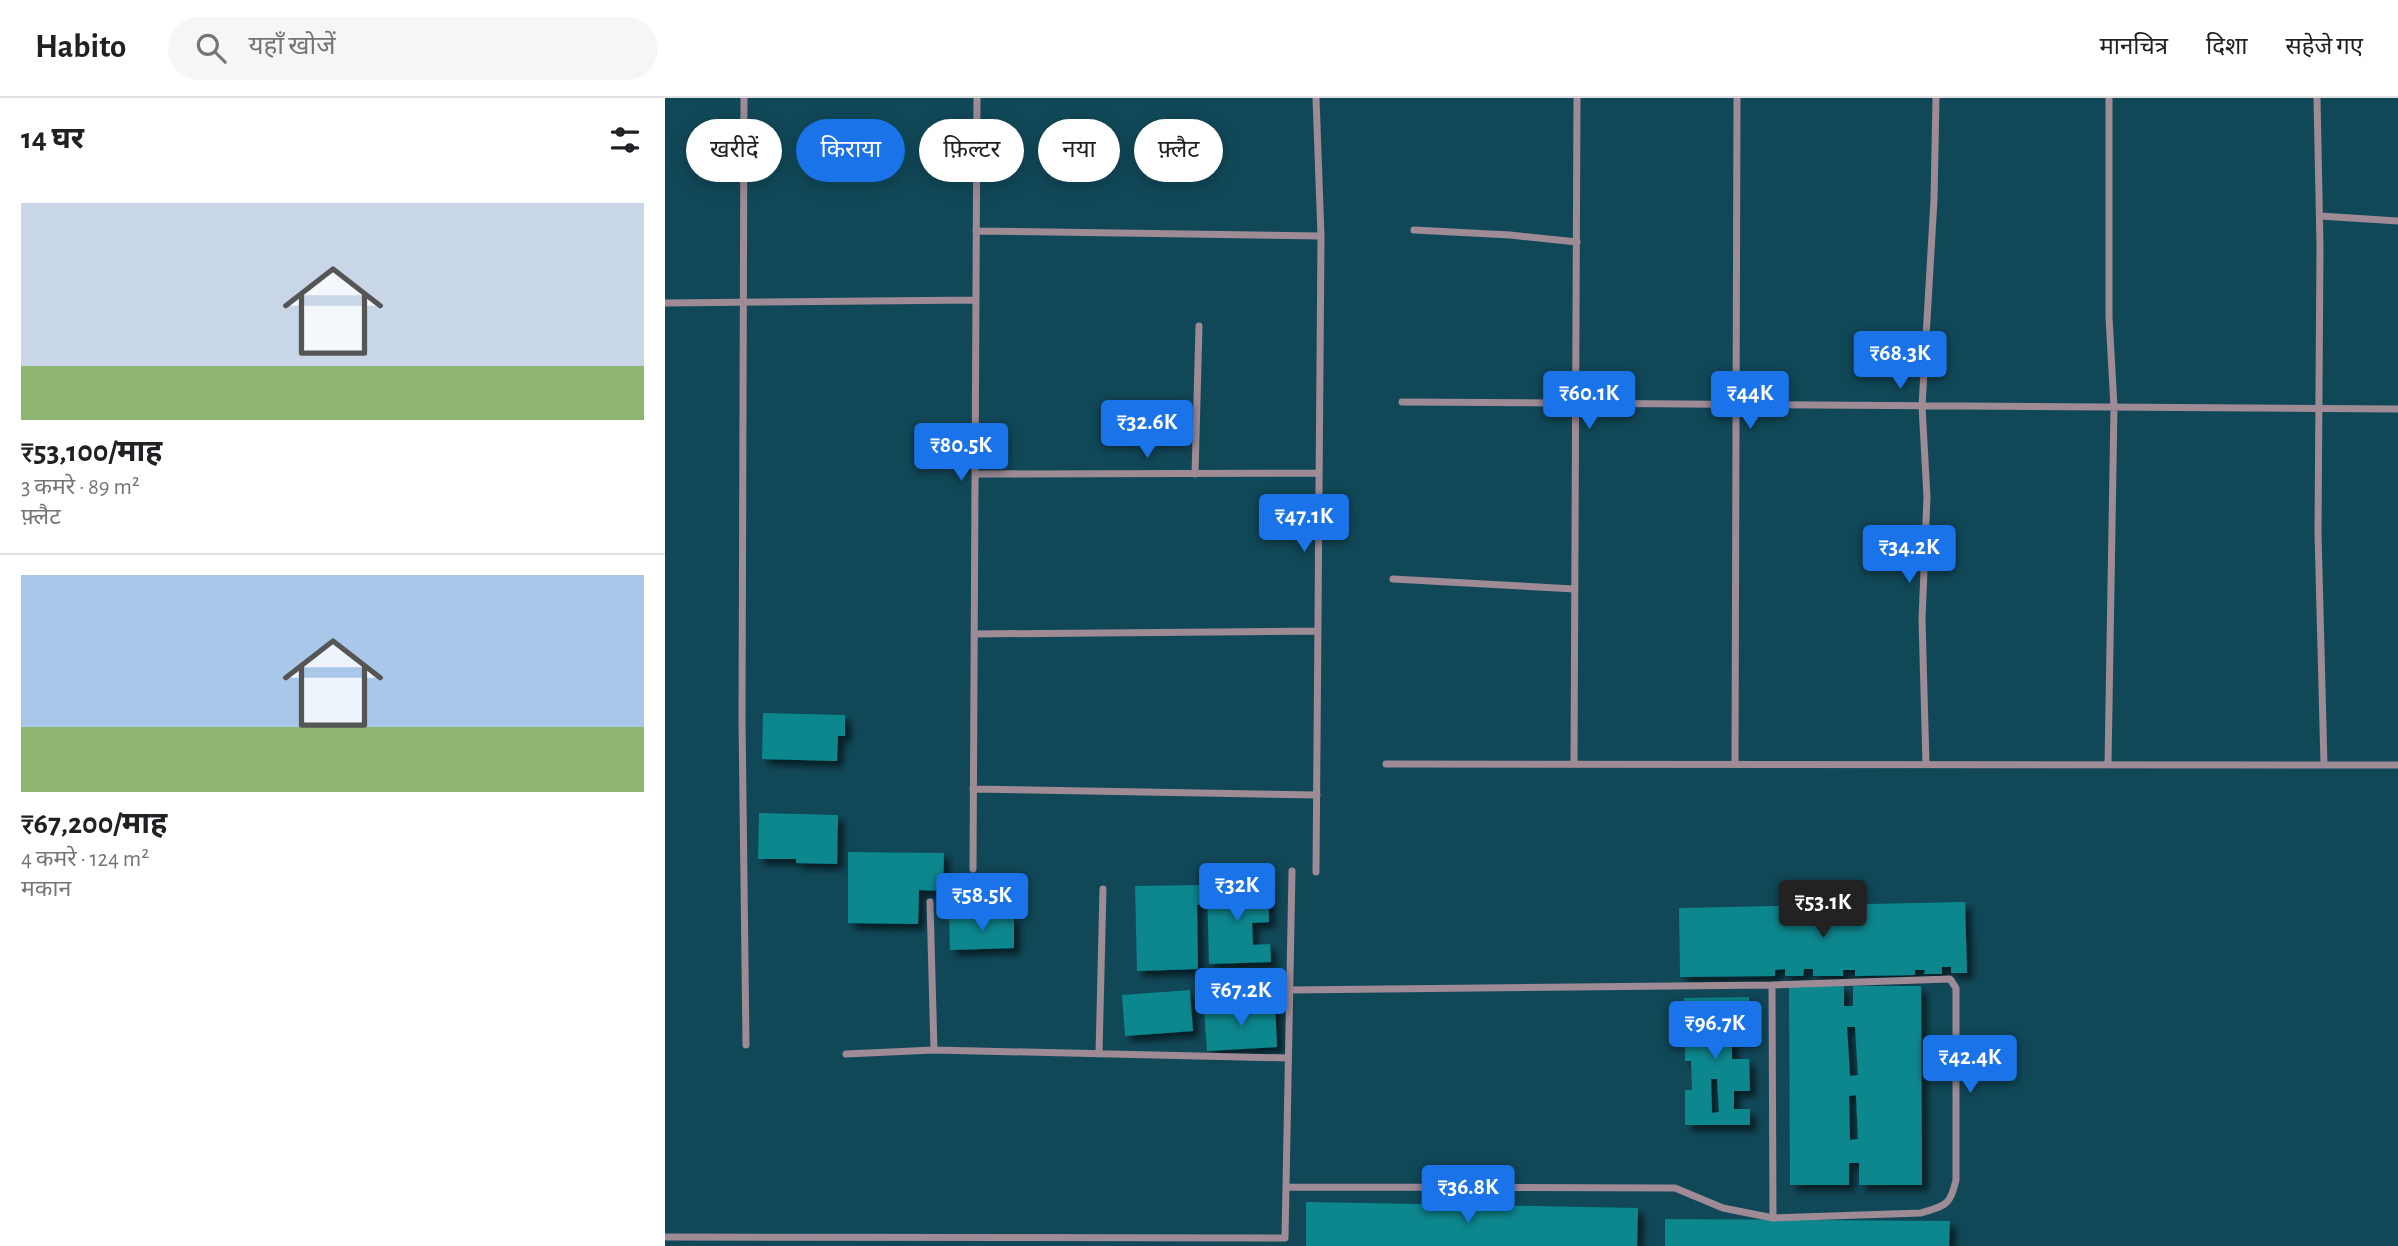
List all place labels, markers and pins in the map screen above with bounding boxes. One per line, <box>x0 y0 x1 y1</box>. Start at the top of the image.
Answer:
pin: ₹68.3K <box>1843 331 1957 391</box>
pin: ₹60.1K <box>1532 372 1646 431</box>
pin: ₹44K <box>1709 372 1791 431</box>
pin: ₹32.6K <box>1090 400 1204 460</box>
pin: ₹80.5K <box>904 424 1018 483</box>
pin: ₹47.1K <box>1247 494 1361 554</box>
pin: ₹34.2K <box>1852 526 1966 585</box>
pin: ₹32K <box>1196 864 1278 923</box>
pin: ₹58.5K <box>925 874 1039 933</box>
pin: ₹53.1K <box>1766 880 1880 940</box>
pin: ₹67.2K <box>1184 968 1298 1028</box>
pin: ₹96.7K <box>1658 1002 1772 1061</box>
pin: ₹42.4K <box>1913 1035 2027 1095</box>
pin: ₹36.8K <box>1411 1166 1525 1225</box>

